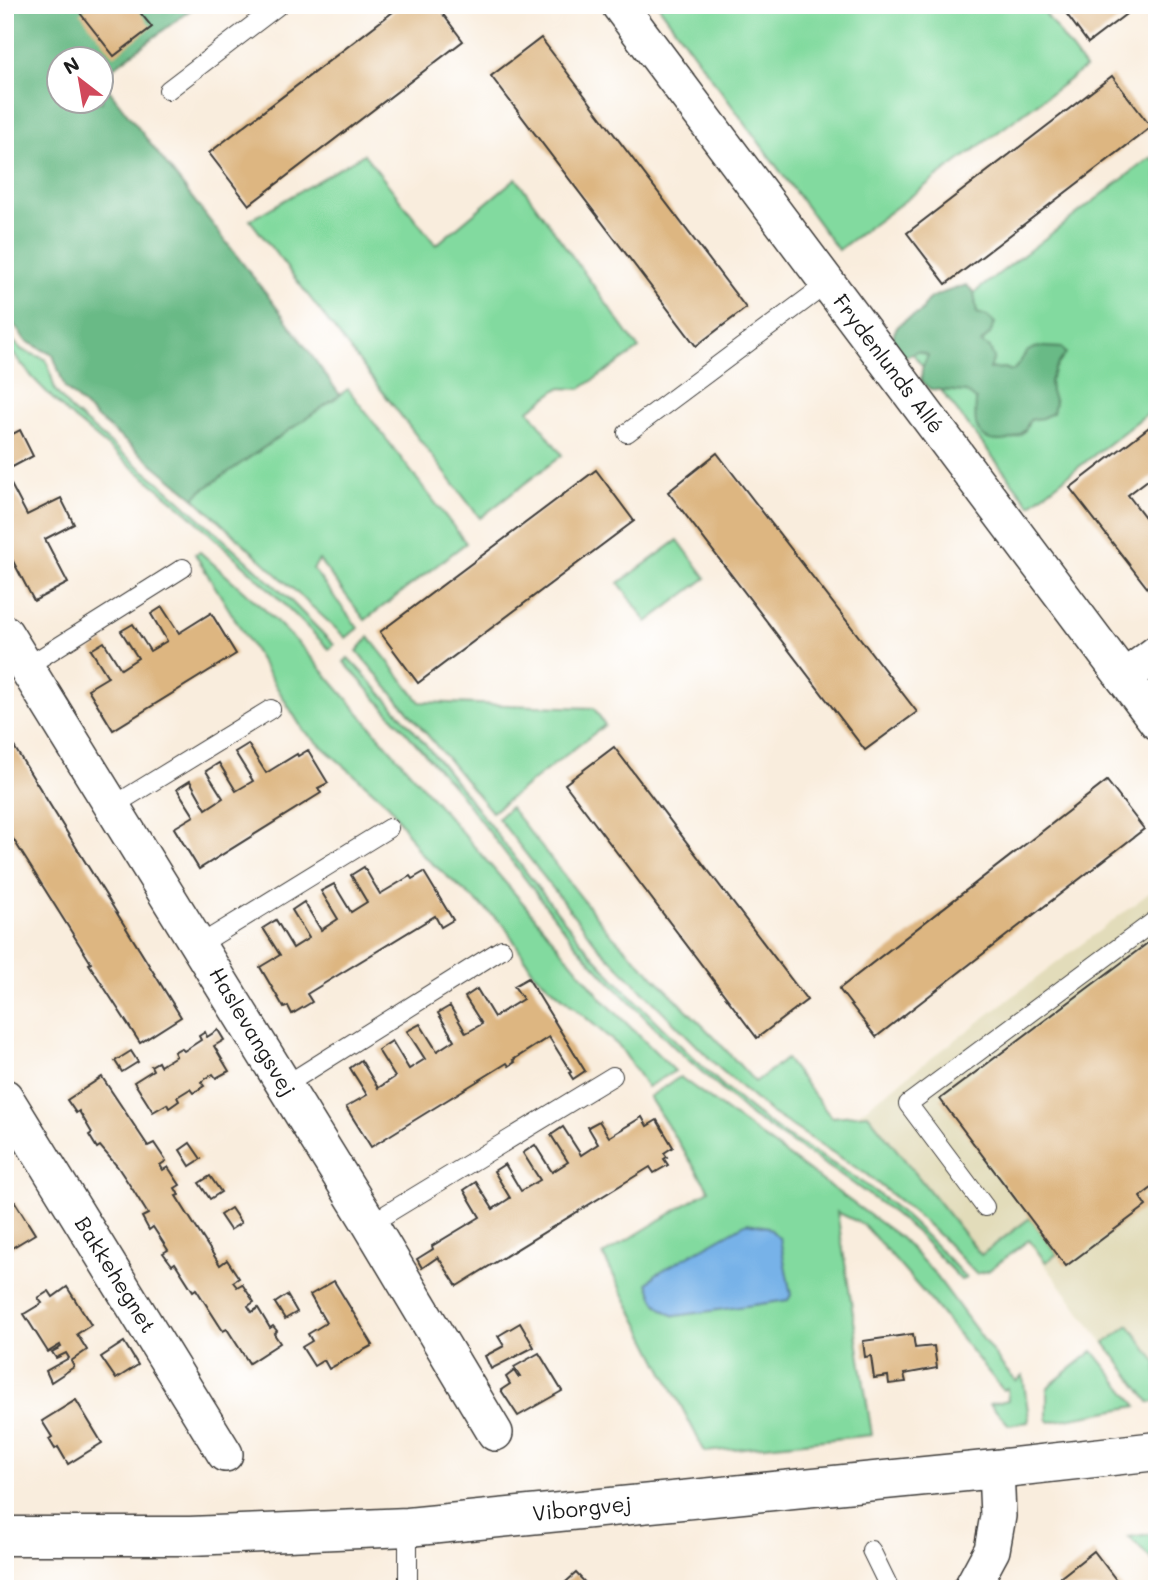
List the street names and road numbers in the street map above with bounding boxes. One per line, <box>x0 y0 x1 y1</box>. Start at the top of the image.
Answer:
street label: Frydenlunds Allé <box>828 288 951 438</box>
street label: Haslevangsvej <box>204 962 302 1101</box>
street label: Bakkehegnet <box>70 1211 163 1337</box>
street label: Viborgvej <box>531 1489 633 1526</box>

